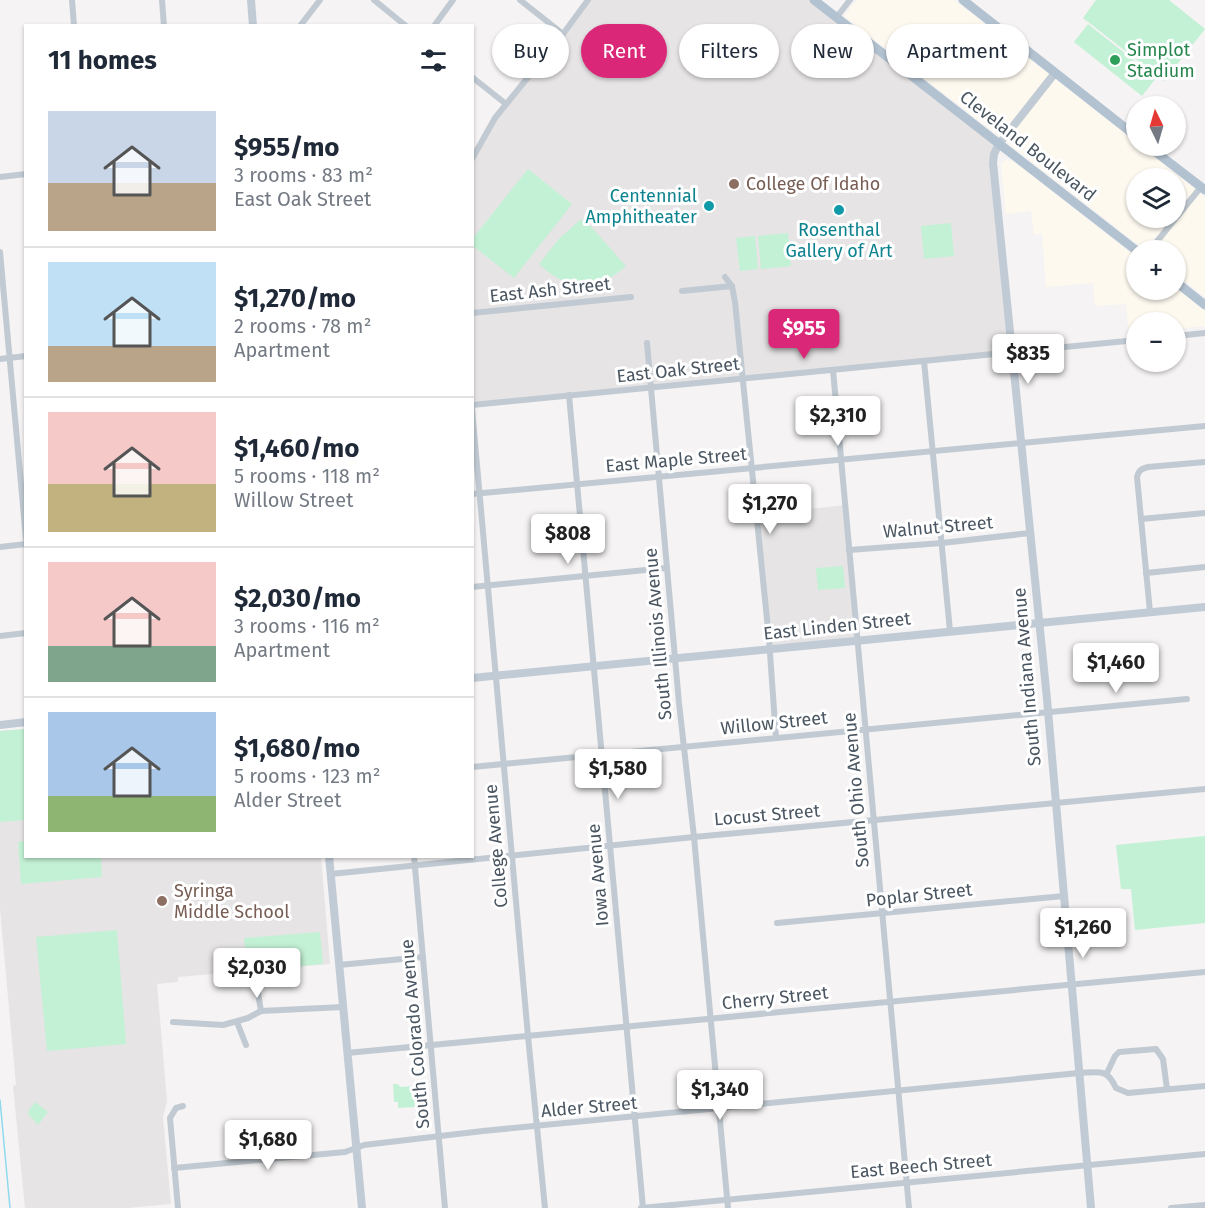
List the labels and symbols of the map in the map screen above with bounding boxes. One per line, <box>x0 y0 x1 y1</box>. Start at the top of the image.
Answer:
place label: Simplot Stadium <box>1127 39 1195 82</box>
marker: Simplot Stadium <box>1108 53 1122 67</box>
street label: Cleveland Boulevard <box>955 86 1101 206</box>
north arrow <box>1126 96 1186 156</box>
place label: College Of Idaho <box>746 173 880 195</box>
marker: College Of Idaho <box>727 177 741 191</box>
place label: Centennial Amphitheater <box>585 185 697 228</box>
marker: Centennial Amphitheater <box>702 199 716 213</box>
marker: Rosenthal Gallery of Art <box>832 203 846 217</box>
place label: Rosenthal Gallery of Art <box>786 219 893 262</box>
street label: East Ash Street <box>488 273 612 307</box>
pin: $955 <box>768 309 840 360</box>
pin: $835 <box>992 334 1064 385</box>
street label: East Oak Street <box>615 353 741 387</box>
pin: $2,310 <box>789 396 887 447</box>
street label: East Maple Street <box>604 443 748 477</box>
pin: $1,270 <box>721 484 819 535</box>
street label: Walnut Street <box>882 511 994 543</box>
pin: $808 <box>532 514 604 565</box>
street label: South Illinois Avenue <box>640 547 676 721</box>
street label: South Indiana Avenue <box>1008 587 1046 767</box>
street label: East Linden Street <box>762 607 912 645</box>
pin: $1,460 <box>1067 643 1165 694</box>
street label: Willow Street <box>719 706 829 740</box>
street label: South Ohio Avenue <box>838 711 874 869</box>
pin: $1,580 <box>569 749 667 800</box>
street label: College Avenue <box>480 783 512 909</box>
street label: Locust Street <box>713 799 821 831</box>
street label: Iowa Avenue <box>583 823 613 927</box>
street label: Poplar Street <box>865 878 974 912</box>
place label: Syringa Middle School <box>174 880 290 923</box>
marker: Syringa Middle School <box>155 894 169 908</box>
pin: $1,260 <box>1034 908 1132 959</box>
street label: South Colorado Avenue <box>396 938 434 1130</box>
pin: $2,030 <box>208 948 306 999</box>
street label: Cherry Street <box>721 981 830 1015</box>
pin: $1,340 <box>671 1070 769 1121</box>
street label: Alder Street <box>540 1092 639 1122</box>
pin: $1,680 <box>219 1120 317 1171</box>
street label: East Beech Street <box>849 1149 993 1183</box>

